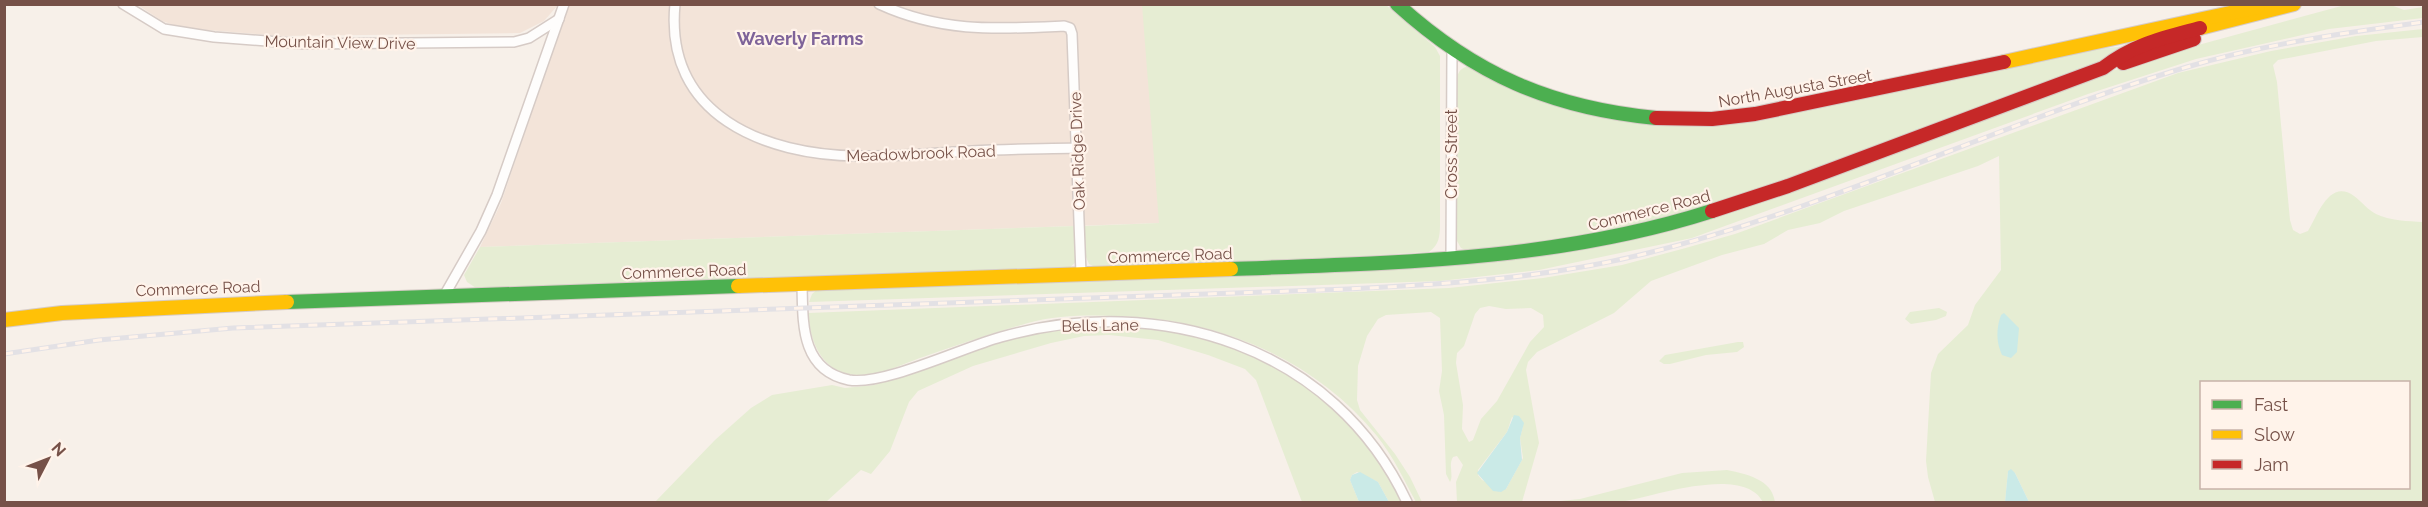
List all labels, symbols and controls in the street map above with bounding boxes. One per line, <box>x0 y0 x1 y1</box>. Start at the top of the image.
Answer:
district label: Waverly Farms <box>737 28 863 49</box>
street label: Mountain View Drive <box>264 32 416 53</box>
street label: North Augusta Street <box>1717 66 1874 111</box>
street label: Oak Ridge Drive <box>1066 91 1089 211</box>
street label: Cross Street <box>1442 108 1461 199</box>
street label: Meadowbrook Road <box>846 141 996 166</box>
street label: Commerce Road <box>1586 186 1712 235</box>
street label: Commerce Road <box>1107 244 1233 267</box>
street label: Commerce Road <box>621 260 747 283</box>
street label: Commerce Road <box>135 277 261 300</box>
street label: Bells Lane <box>1061 315 1139 336</box>
legend <box>2200 381 2410 489</box>
text: Fast <box>2254 394 2288 415</box>
text: Slow <box>2254 424 2295 445</box>
north arrow <box>18 429 78 489</box>
text: N <box>48 438 70 460</box>
text: Jam <box>2254 454 2289 475</box>

